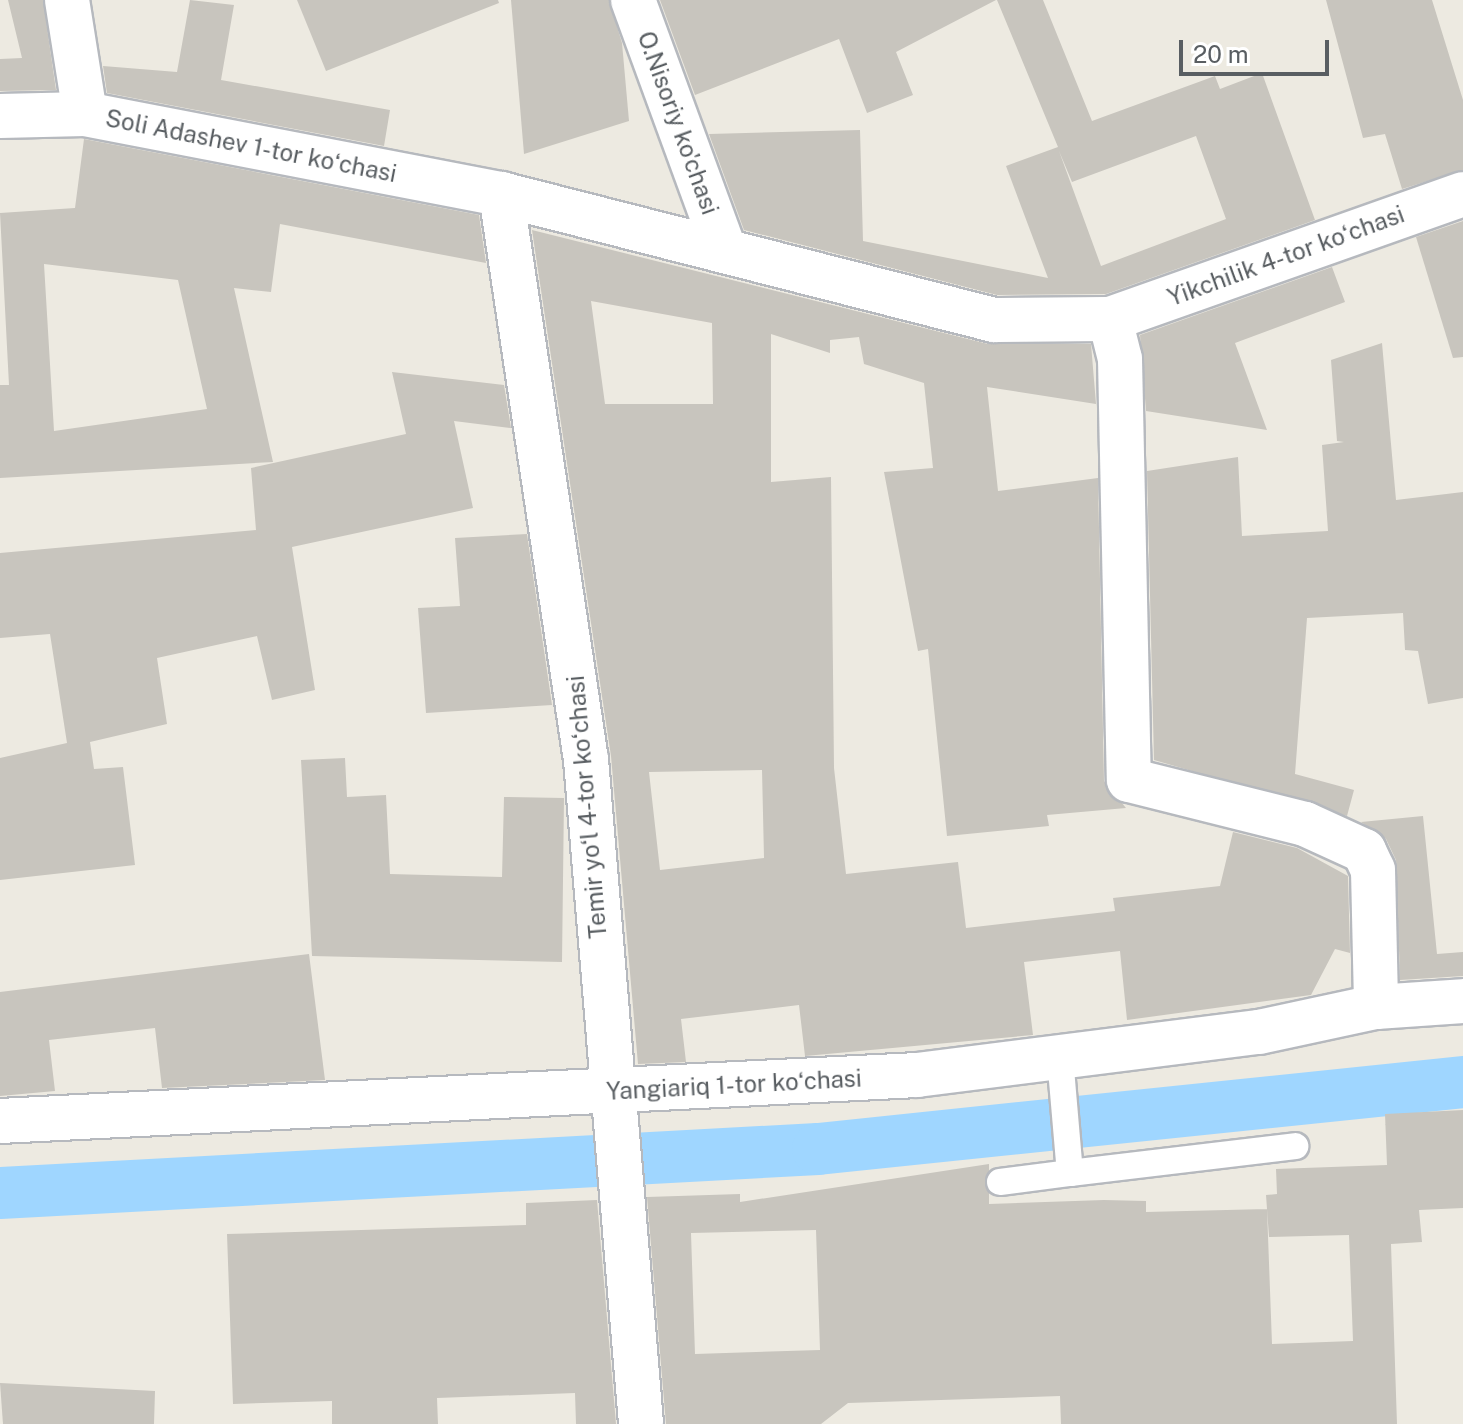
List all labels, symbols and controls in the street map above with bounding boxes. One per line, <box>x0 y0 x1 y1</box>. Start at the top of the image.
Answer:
scale bar <box>1183 24 1333 74</box>
street label: O.Nisoriy ko'chasi <box>631 27 725 219</box>
text: 20 m <box>1193 40 1249 68</box>
street label: Soli Adashev 1-tor koʻchasi <box>103 104 399 188</box>
street label: Yikchilik 4-tor koʻchasi <box>1164 200 1408 312</box>
street label: Temir yoʻl 4-tor koʻchasi <box>561 674 613 940</box>
street label: Yangiariq 1-tor koʻchasi <box>606 1064 862 1106</box>

